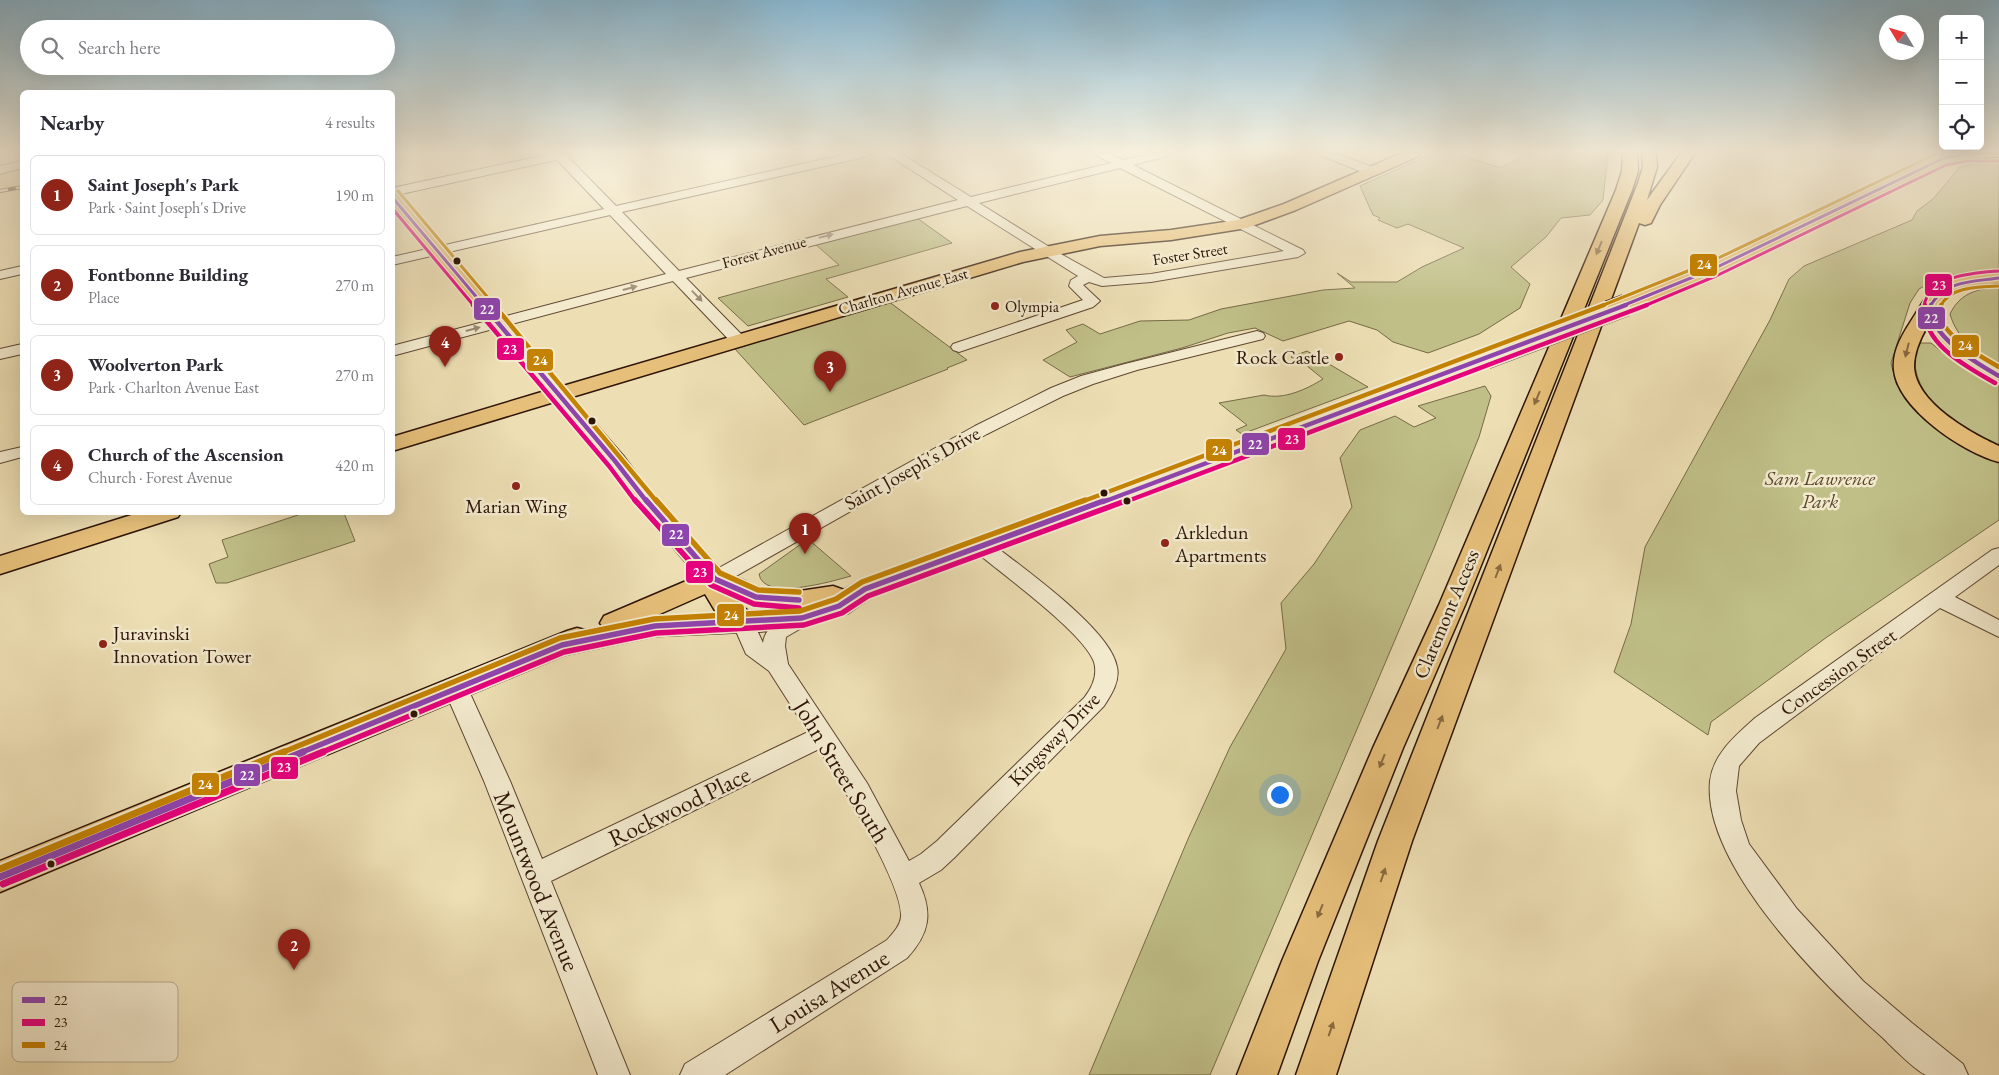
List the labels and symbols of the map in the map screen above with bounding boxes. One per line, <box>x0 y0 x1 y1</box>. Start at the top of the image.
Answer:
north arrow <box>1879 15 1924 60</box>
street label: Forest Avenue <box>719 231 809 273</box>
one-way arrow <box>818 232 833 240</box>
street label: Foster Street <box>1151 238 1229 270</box>
one-way arrow <box>1595 241 1603 256</box>
line badge: 24 <box>1689 253 1718 277</box>
text: 24 <box>1697 255 1712 273</box>
unlabelled marker <box>452 256 462 266</box>
street label: Charlton Avenue East <box>836 262 970 320</box>
line badge: 23 <box>1924 273 1953 297</box>
text: 23 <box>1932 276 1946 294</box>
one-way arrow <box>623 284 638 292</box>
one-way arrow <box>691 290 703 302</box>
place label: Olympia <box>1005 296 1060 317</box>
line badge: 22 <box>473 297 501 321</box>
text: 22 <box>480 300 495 318</box>
marker: Olympia <box>989 300 1001 312</box>
line badge: 22 <box>1917 306 1946 330</box>
text: 22 <box>1924 309 1939 327</box>
one-way arrow <box>466 325 481 333</box>
pin: 4 <box>429 326 461 367</box>
line badge: 24 <box>1951 334 1980 358</box>
text: 24 <box>1958 336 1973 354</box>
line badge: 23 <box>496 337 525 361</box>
text: 23 <box>503 340 517 358</box>
one-way arrow <box>1903 342 1911 357</box>
place label: Rock Castle <box>1236 344 1329 370</box>
line badge: 24 <box>526 348 554 372</box>
text: 24 <box>533 351 548 369</box>
pin: 3 <box>814 351 846 392</box>
marker: Rock Castle <box>1333 351 1345 363</box>
one-way arrow <box>1533 391 1541 406</box>
unlabelled marker <box>587 416 597 426</box>
street label: Saint Joseph's Drive <box>839 420 985 516</box>
line badge: 23 <box>1277 427 1306 451</box>
text: 23 <box>1285 430 1299 448</box>
line badge: 22 <box>1241 432 1270 456</box>
text: 22 <box>1248 435 1263 453</box>
line badge: 24 <box>1205 438 1233 462</box>
text: 24 <box>1212 441 1227 459</box>
park label: Sam Lawrence Park <box>1764 465 1875 514</box>
marker: Marian Wing <box>510 480 522 492</box>
unlabelled marker <box>1099 488 1109 498</box>
place label: Marian Wing <box>465 493 567 519</box>
unlabelled marker <box>1122 496 1132 506</box>
pin: 1 <box>789 513 821 554</box>
place label: Arkledun Apartments <box>1174 519 1266 568</box>
line badge: 22 <box>661 523 690 547</box>
text: 22 <box>669 525 684 543</box>
marker: Arkledun Apartments <box>1159 537 1171 549</box>
street label: Claremont Access <box>1407 545 1485 683</box>
line badge: 23 <box>685 560 714 584</box>
text: 23 <box>693 563 707 581</box>
one-way arrow <box>1494 563 1502 578</box>
line badge: 24 <box>716 603 745 627</box>
text: 24 <box>724 606 739 624</box>
place label: Juravinski Innovation Tower <box>111 620 251 669</box>
street label: Concession Street <box>1775 622 1902 722</box>
marker: Juravinski Innovation Tower <box>97 638 109 650</box>
street label: Kingsway Drive <box>1003 686 1105 792</box>
street label: John Street South <box>786 692 897 849</box>
unlabelled marker <box>409 709 419 719</box>
one-way arrow <box>1437 715 1444 730</box>
one-way arrow <box>1378 754 1386 768</box>
line badge: 23 <box>270 756 299 780</box>
text: 23 <box>277 758 291 776</box>
street label: Rockwood Place <box>603 758 755 854</box>
line badge: 22 <box>233 763 261 787</box>
text: 22 <box>240 766 255 784</box>
line badge: 24 <box>191 772 220 796</box>
text: 24 <box>198 775 213 793</box>
your location <box>1267 782 1293 808</box>
street label: Mountwood Avenue <box>487 787 587 975</box>
unlabelled marker <box>46 859 56 869</box>
one-way arrow <box>1380 867 1388 882</box>
one-way arrow <box>1316 904 1324 918</box>
pin: 2 <box>278 929 310 970</box>
street label: Louisa Avenue <box>763 942 895 1040</box>
legend <box>12 982 178 1062</box>
text: 22 <box>54 991 68 1009</box>
text: 23 <box>54 1013 68 1031</box>
one-way arrow <box>1328 1021 1336 1036</box>
text: 24 <box>54 1036 68 1054</box>

